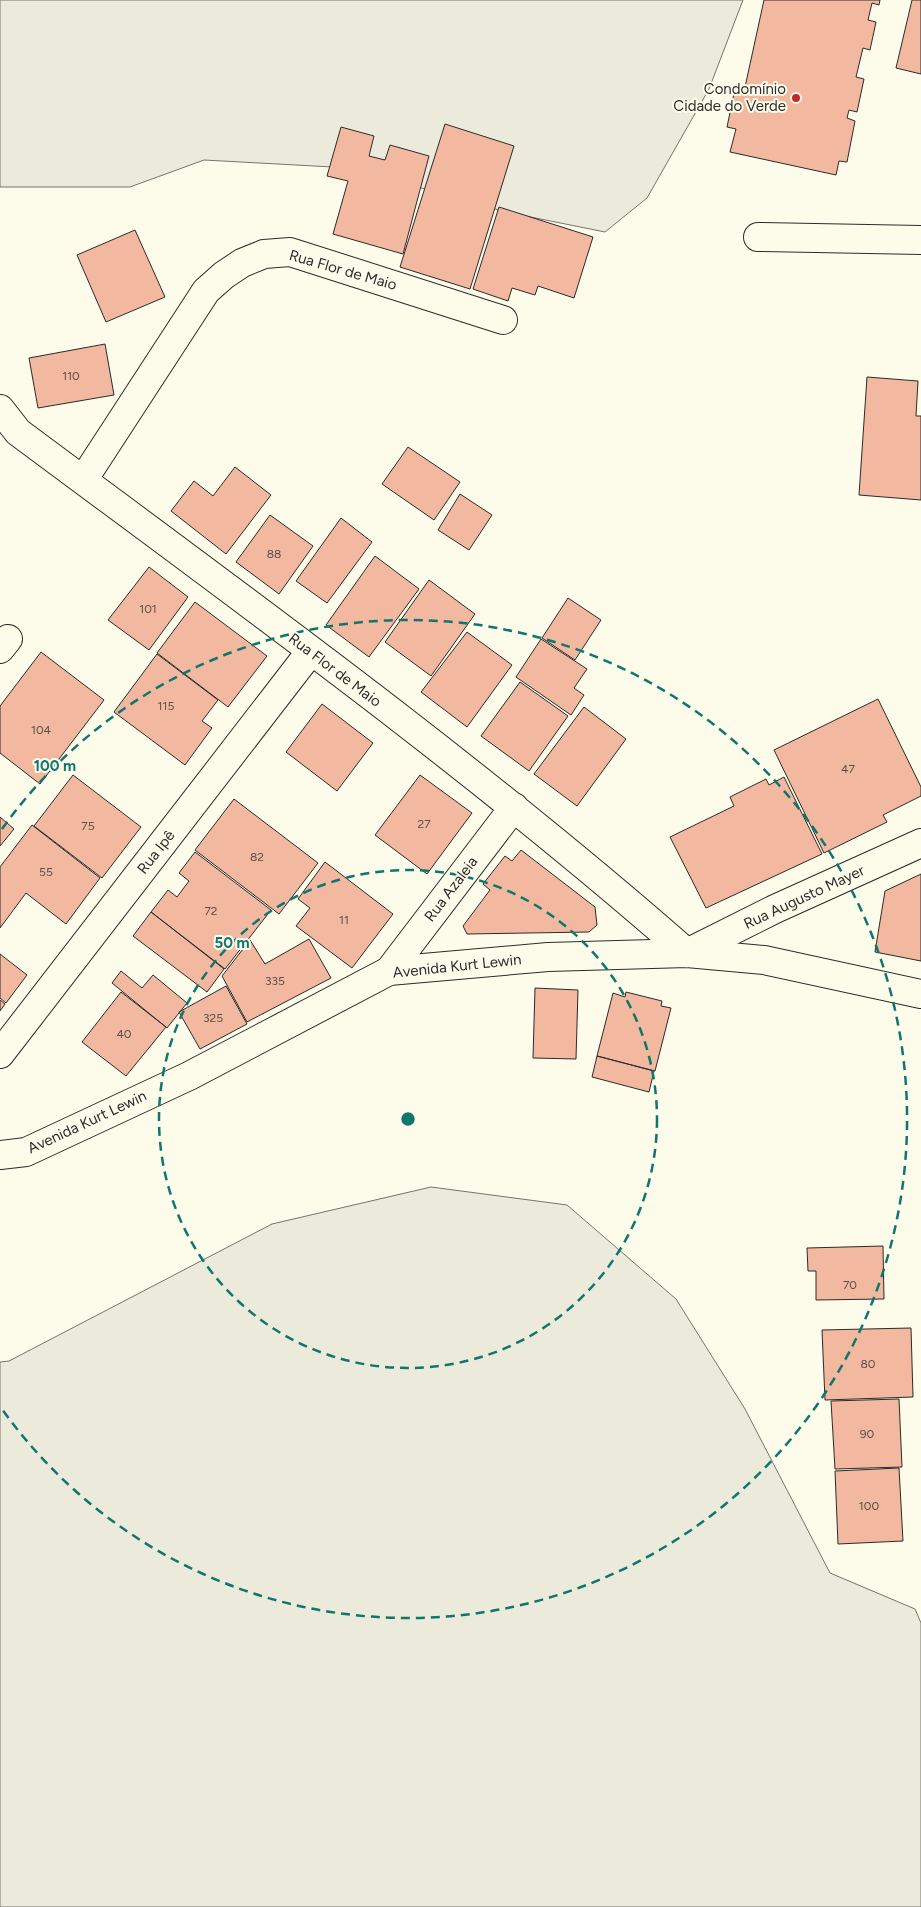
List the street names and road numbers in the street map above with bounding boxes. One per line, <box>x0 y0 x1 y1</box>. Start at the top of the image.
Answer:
street label: Rua Flor de Maio <box>287 246 399 294</box>
street label: Rua Flor de Maio <box>285 629 385 711</box>
street label: Rua Ipê <box>133 827 179 877</box>
street label: Rua Azaleia <box>421 853 481 925</box>
street label: Rua Augusto Mayer <box>741 861 867 933</box>
street label: Avenida Kurt Lewin <box>392 950 522 982</box>
street label: Avenida Kurt Lewin <box>25 1087 149 1157</box>

